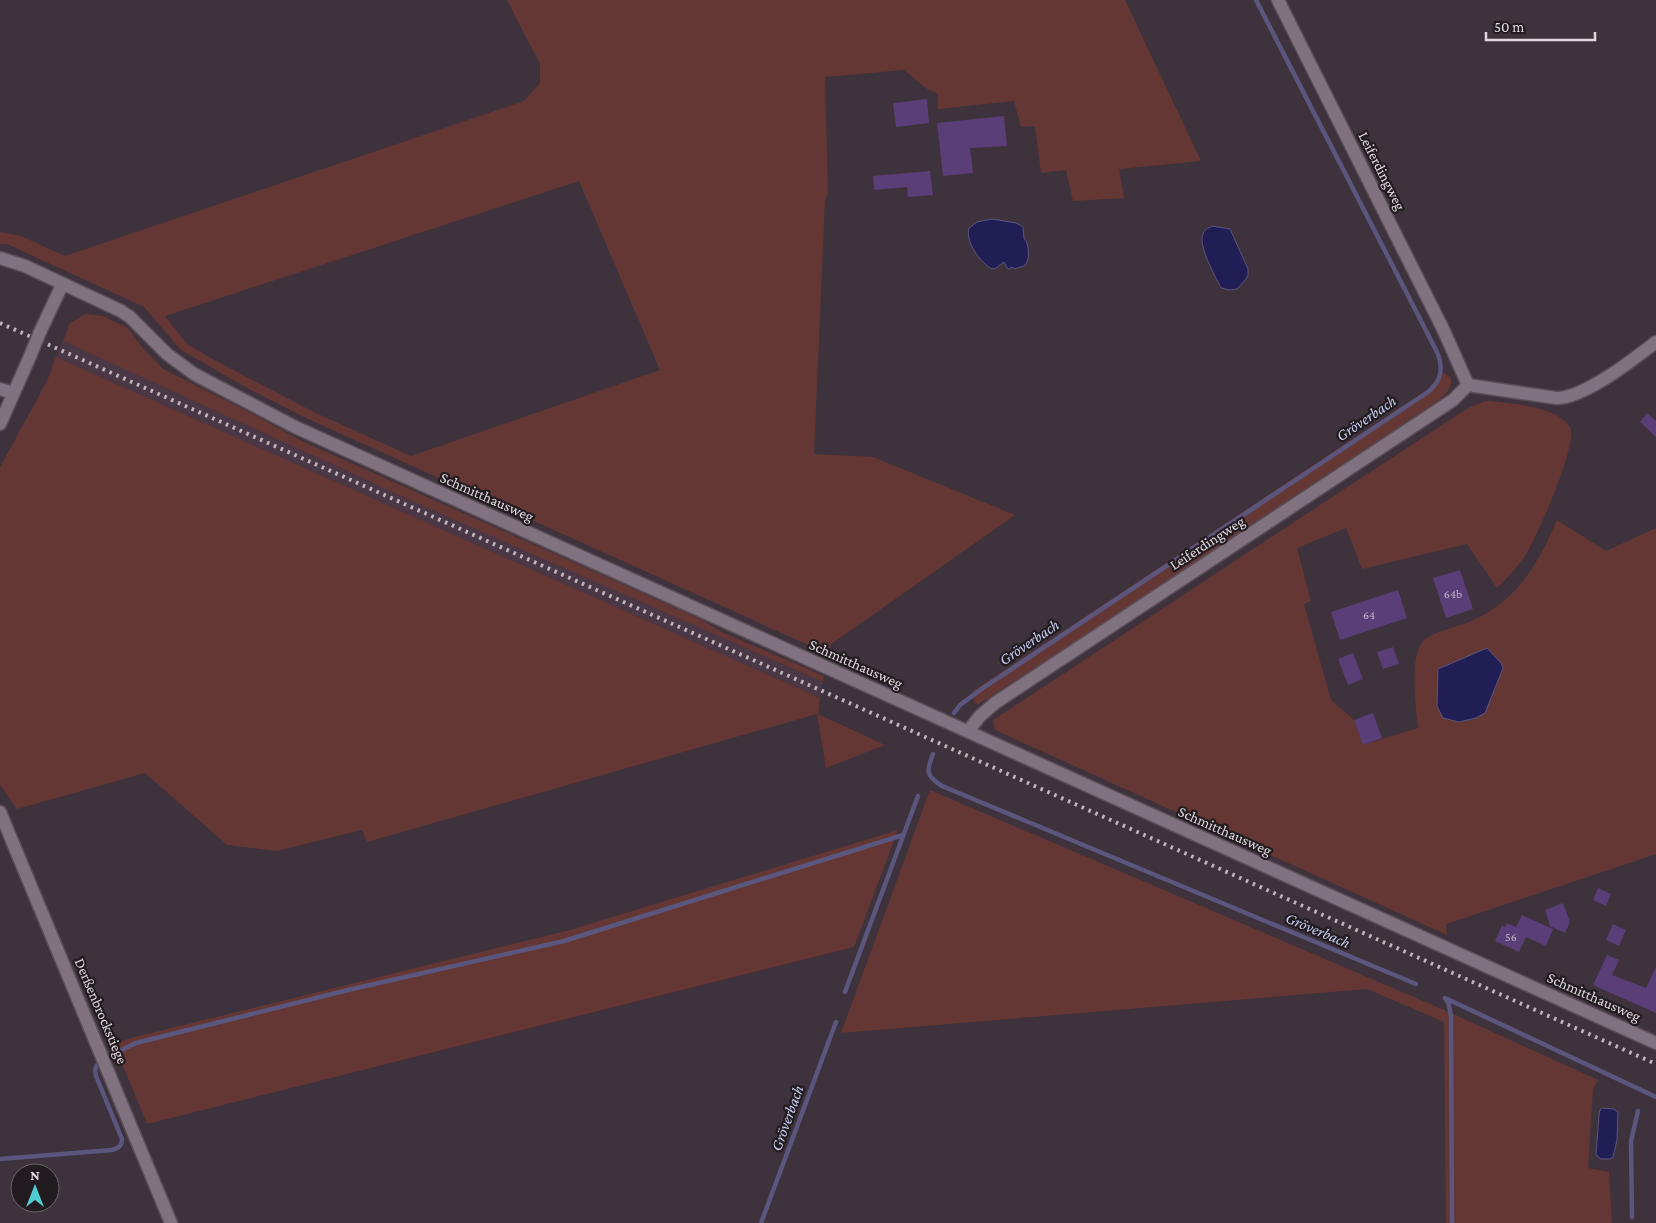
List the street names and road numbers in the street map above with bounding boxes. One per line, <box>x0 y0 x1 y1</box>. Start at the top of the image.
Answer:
street label: Leiferdingweg <box>1354 129 1409 213</box>
street label: Schmitthausweg <box>437 469 536 526</box>
street label: Leiferdingweg <box>1167 513 1248 574</box>
street label: Schmitthausweg <box>806 636 905 693</box>
street label: Schmitthausweg <box>1175 803 1274 860</box>
street label: Derßenbrockstiege <box>71 956 131 1067</box>
street label: Schmitthausweg <box>1544 969 1643 1026</box>

